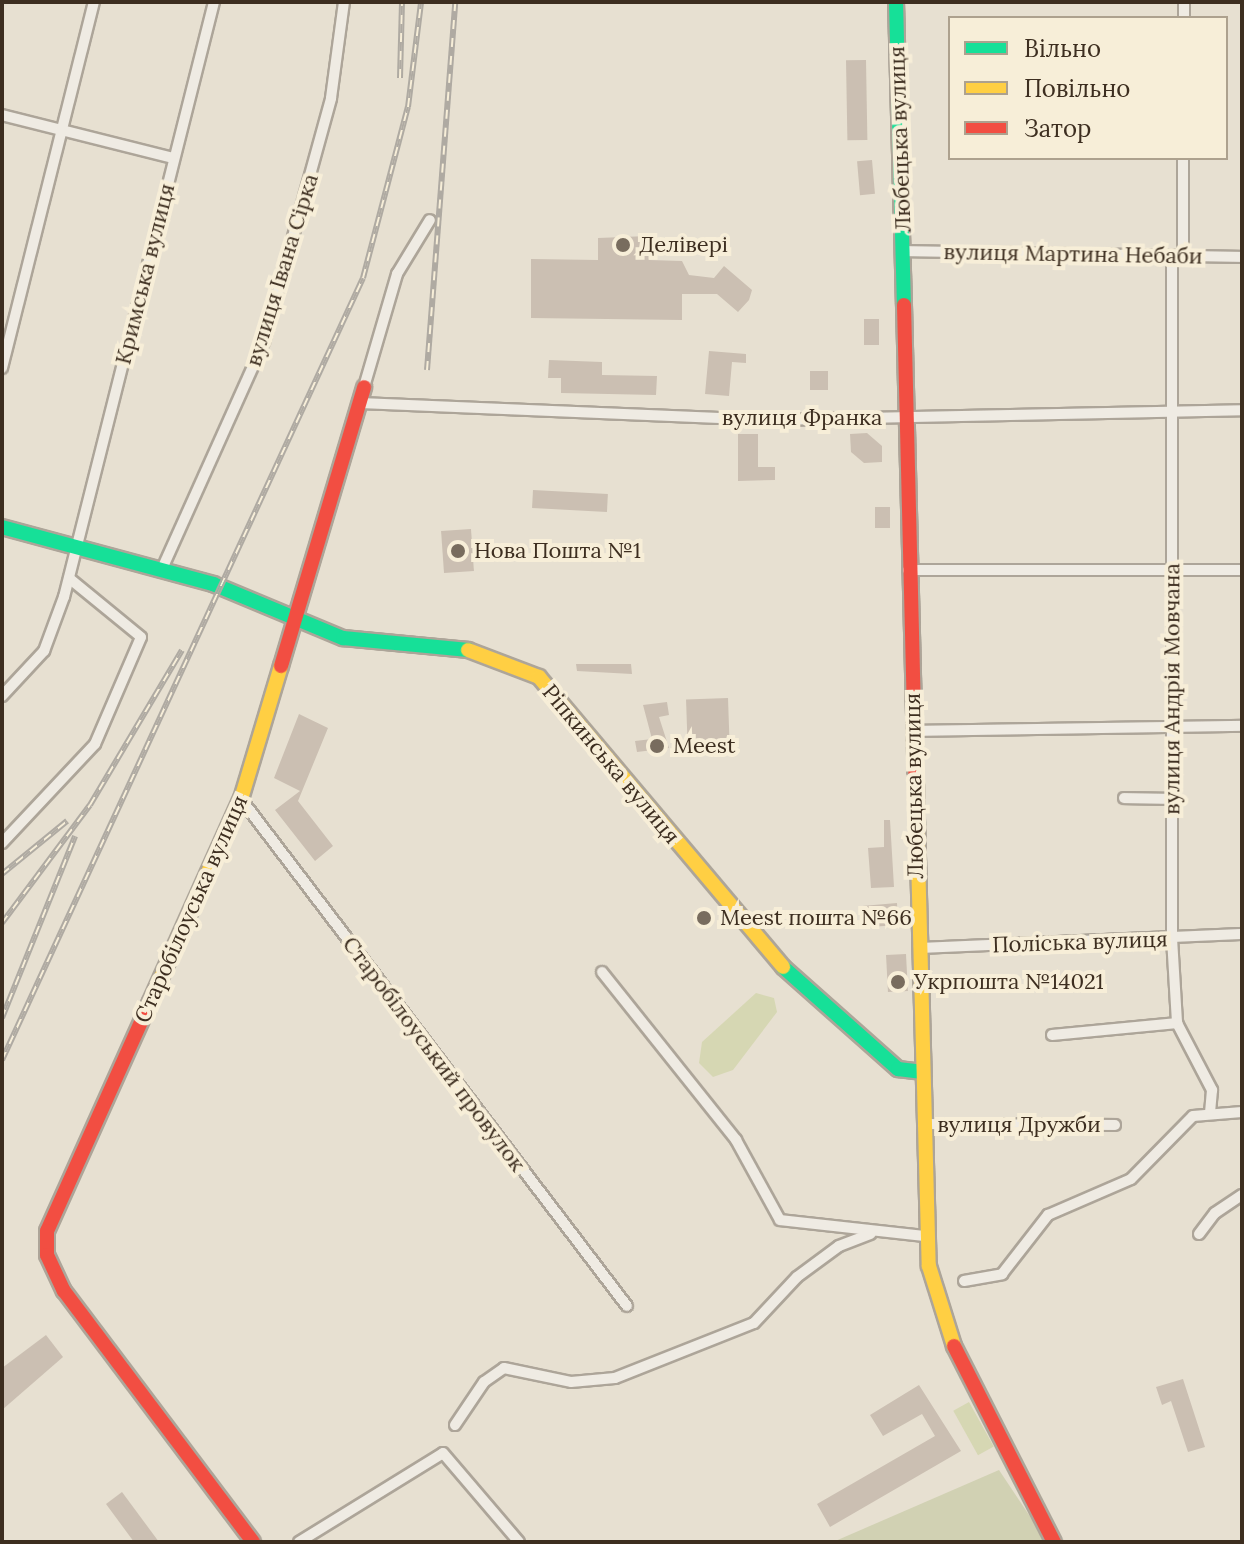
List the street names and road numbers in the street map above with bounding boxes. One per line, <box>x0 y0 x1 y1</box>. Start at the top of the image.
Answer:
street label: Любецька вулиця <box>884 46 916 232</box>
street label: вулиця Івана Сірка <box>240 171 324 369</box>
street label: Кримська вулиця <box>110 181 180 367</box>
street label: вулиця Мартина Небаби <box>943 239 1203 269</box>
street label: вулиця Франка <box>722 405 882 431</box>
street label: вулиця Андрія Мовчана <box>1159 563 1185 815</box>
street label: Ріпкинська вулиця <box>537 679 685 849</box>
street label: Любецька вулиця <box>899 693 929 879</box>
street label: Старобілоуська вулиця <box>129 791 253 1027</box>
street label: Поліська вулиця <box>992 926 1168 958</box>
street label: Старобілоуський провулок <box>337 931 531 1177</box>
street label: вулиця Дружби <box>937 1112 1101 1138</box>

